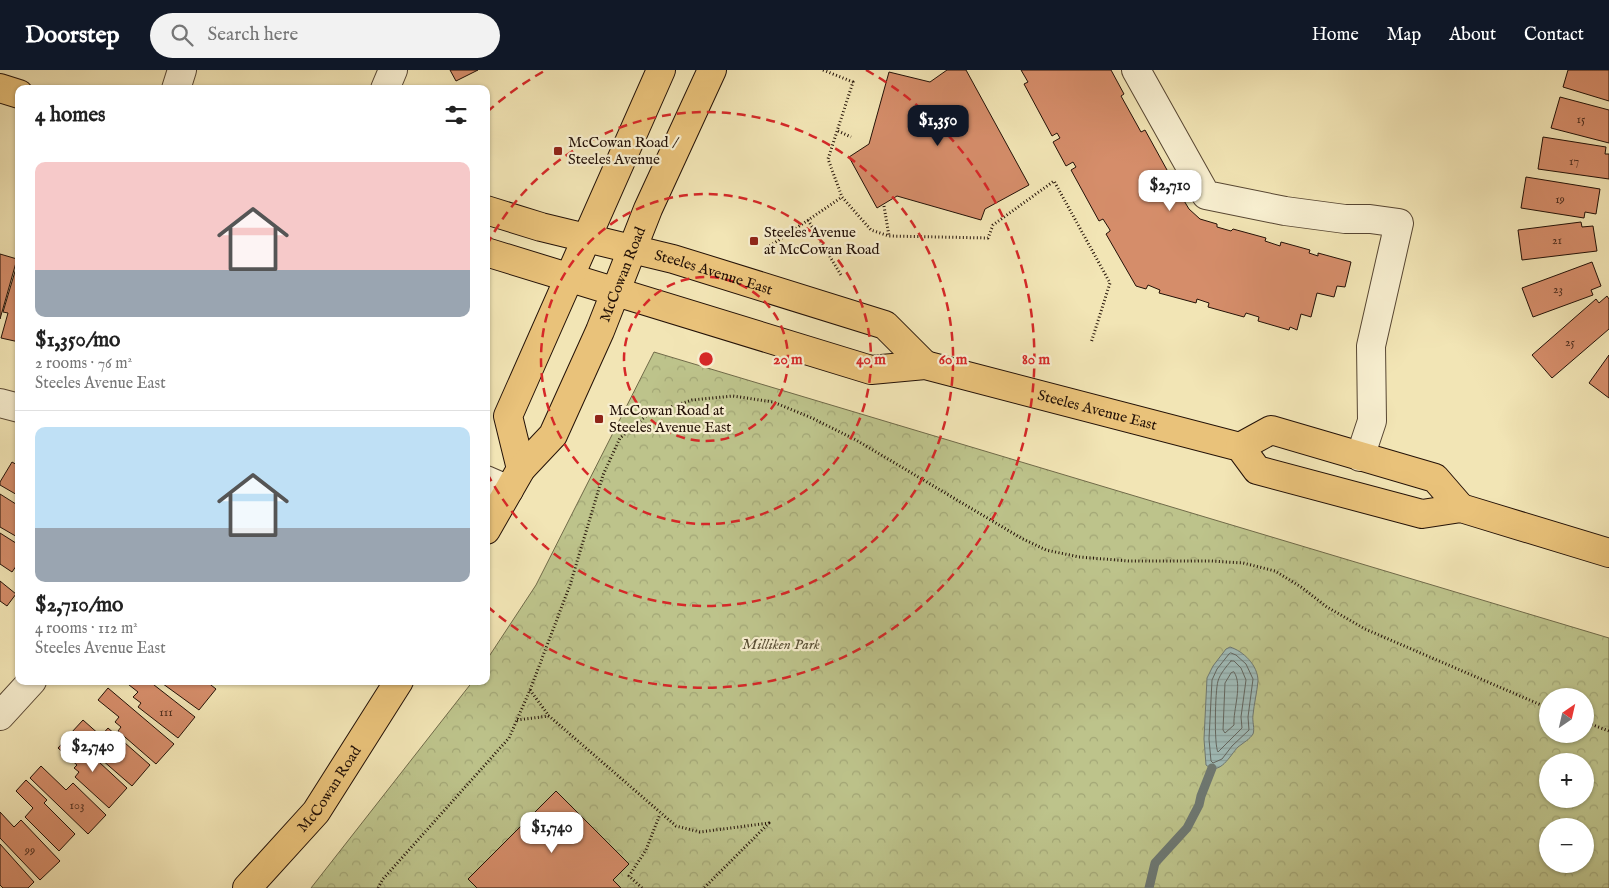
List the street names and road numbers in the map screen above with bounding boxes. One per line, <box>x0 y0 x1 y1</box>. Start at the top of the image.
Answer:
street label: McCowan Road <box>595 223 650 325</box>
street label: Steeles Avenue East <box>653 245 775 299</box>
street label: Steeles Avenue East <box>1036 385 1159 435</box>
street label: McCowan Road <box>293 741 366 836</box>

